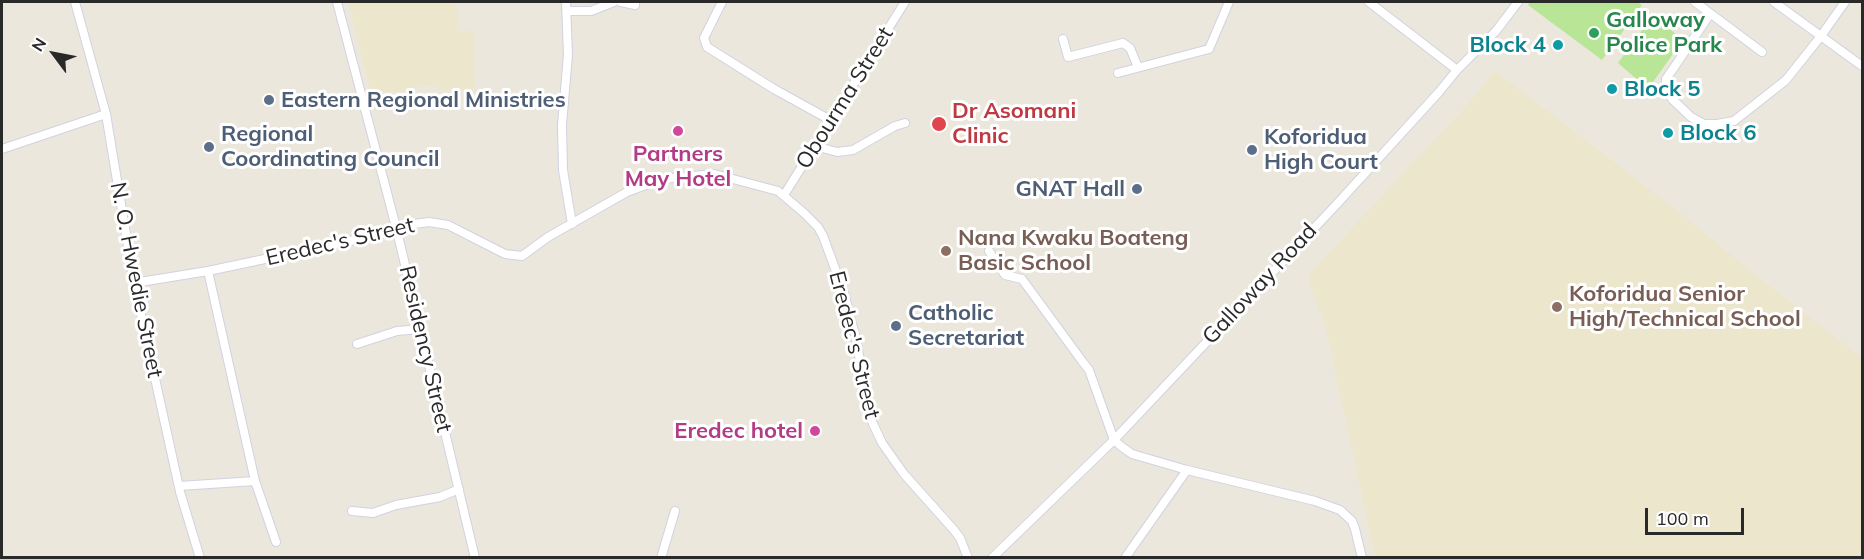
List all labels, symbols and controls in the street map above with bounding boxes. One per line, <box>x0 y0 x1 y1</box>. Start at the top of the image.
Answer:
place label: Galloway Police Park <box>1606 7 1722 58</box>
street label: Obourma Street <box>791 22 899 174</box>
north arrow <box>24 24 84 84</box>
marker: Galloway Police Park <box>1587 26 1601 40</box>
place label: Block 4 <box>1470 32 1546 58</box>
text: N <box>27 34 50 55</box>
marker: Block 4 <box>1551 38 1565 52</box>
place label: Block 5 <box>1624 76 1700 102</box>
marker: Block 5 <box>1605 82 1619 96</box>
place label: Eastern Regional Ministries <box>281 87 566 113</box>
marker: Eastern Regional Ministries <box>262 93 276 107</box>
place label: Dr Asomani Clinic <box>952 98 1076 150</box>
marker: Dr Asomani Clinic <box>930 115 948 133</box>
place label: Block 6 <box>1680 120 1756 146</box>
place label: Regional Coordinating Council <box>221 121 439 172</box>
marker: Partners May Hotel <box>671 124 685 138</box>
place label: Koforidua High Court <box>1264 124 1378 176</box>
marker: Block 6 <box>1661 126 1675 140</box>
marker: Regional Coordinating Council <box>202 140 216 154</box>
place label: Partners May Hotel <box>625 141 731 192</box>
marker: Koforidua High Court <box>1245 143 1259 157</box>
place label: GNAT Hall <box>1016 176 1125 202</box>
street label: N. O. Hwedie Street <box>104 180 168 380</box>
marker: GNAT Hall <box>1130 182 1144 196</box>
street label: Eredec's Street <box>263 212 417 272</box>
street label: Galloway Road <box>1197 218 1323 350</box>
place label: Nana Kwaku Boateng Basic School <box>958 225 1188 276</box>
marker: Nana Kwaku Boateng Basic School <box>939 244 953 258</box>
street label: Residency Street <box>393 263 457 435</box>
street label: Eredec's Street <box>823 268 885 422</box>
place label: Koforidua Senior High/Technical School <box>1569 281 1801 332</box>
place label: Catholic Secretariat <box>908 300 1024 352</box>
marker: Koforidua Senior High/Technical School <box>1550 300 1564 314</box>
marker: Catholic Secretariat <box>889 319 903 333</box>
place label: Eredec hotel <box>674 418 803 444</box>
marker: Eredec hotel <box>808 424 822 438</box>
scale bar <box>1648 496 1747 534</box>
text: 100 m <box>1656 507 1709 530</box>

